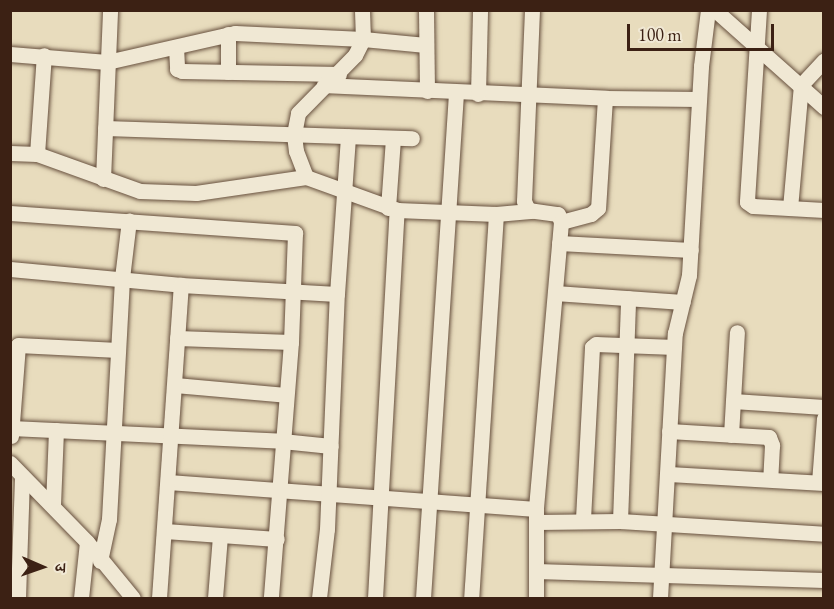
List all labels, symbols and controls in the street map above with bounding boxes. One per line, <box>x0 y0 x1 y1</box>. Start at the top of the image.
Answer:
scale bar <box>630 12 777 50</box>
text: 100 m <box>638 23 682 46</box>
north arrow <box>12 537 72 597</box>
text: उ <box>50 563 71 572</box>

